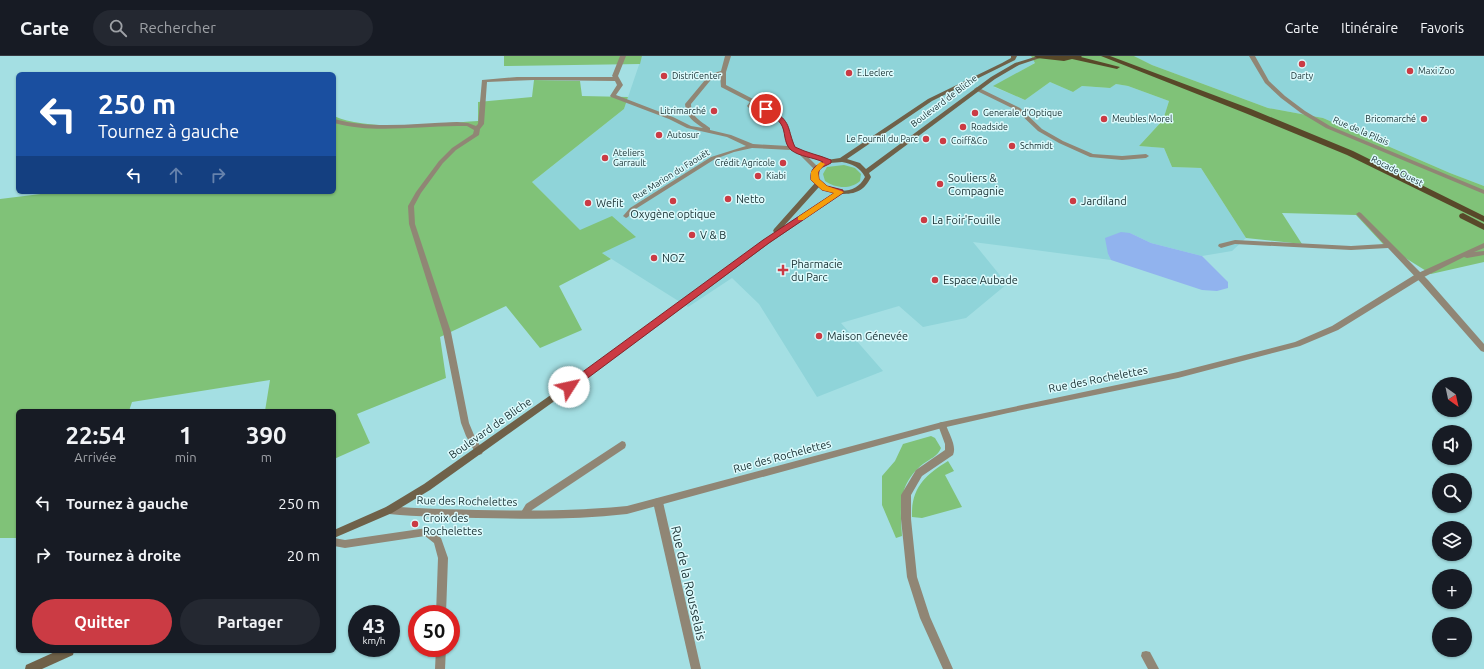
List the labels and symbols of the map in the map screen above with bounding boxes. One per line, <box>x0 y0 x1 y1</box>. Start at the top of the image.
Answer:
marker: Darty <box>1297 59 1307 69</box>
marker: Maxi Zoo <box>1405 66 1415 76</box>
place label: Maxi Zoo <box>1418 66 1455 76</box>
marker: E.Leclerc <box>844 68 854 78</box>
place label: E.Leclerc <box>857 68 893 78</box>
marker: DistriCenter <box>659 71 669 81</box>
place label: DistriCenter <box>672 71 722 81</box>
place label: Darty <box>1291 71 1314 81</box>
street label: Boulevard de Bliche <box>909 73 979 129</box>
pin <box>749 92 783 126</box>
place label: Litrimarché <box>660 106 706 116</box>
marker: Litrimarché <box>709 106 719 116</box>
marker: Generale d'Optique <box>970 108 980 118</box>
place label: Generale d'Optique <box>983 108 1062 118</box>
marker: Meubles Morel <box>1099 114 1109 124</box>
place label: Meubles Morel <box>1112 114 1173 124</box>
place label: Bricomarché <box>1365 114 1416 124</box>
marker: Bricomarché <box>1419 114 1429 124</box>
street label: Rue de la Pilais <box>1332 115 1391 147</box>
marker: Roadside <box>958 122 968 132</box>
place label: Roadside <box>971 122 1008 132</box>
marker: Autosur <box>654 130 664 140</box>
place label: Autosur <box>667 130 700 140</box>
place label: Le Fournil du Parc <box>846 134 918 144</box>
marker: Le Fournil du Parc <box>921 134 931 144</box>
marker: Coiff&Co <box>938 136 948 146</box>
place label: Coiff&Co <box>951 136 987 146</box>
marker: Schmidt <box>1007 141 1017 151</box>
place label: Schmidt <box>1020 141 1053 151</box>
street label: Rue Marion du Faouët <box>631 147 712 203</box>
place label: Ateliers Garrault <box>613 148 647 168</box>
marker: Ateliers Garrault <box>600 153 610 163</box>
street label: Rocade Ouest <box>1370 154 1425 188</box>
place label: Crédit Agricole <box>715 158 775 168</box>
marker: Crédit Agricole <box>778 158 788 168</box>
marker: Kiabi <box>753 171 763 181</box>
place label: Kiabi <box>766 171 786 181</box>
place label: Souliers & Compagnie <box>948 172 1004 197</box>
marker: Souliers & Compagnie <box>935 179 945 189</box>
place label: Netto <box>736 193 765 205</box>
marker: Netto <box>723 194 733 204</box>
place label: Jardiland <box>1081 195 1127 207</box>
marker: Oxygène optique <box>668 196 678 206</box>
marker: Jardiland <box>1068 196 1078 206</box>
place label: Wefit <box>596 197 624 209</box>
marker: Wefit <box>583 198 593 208</box>
place label: Oxygène optique <box>630 208 716 220</box>
place label: La Foir'Fouille <box>932 214 1001 226</box>
marker: La Foir'Fouille <box>919 215 929 225</box>
place label: V & B <box>700 229 726 241</box>
marker: V & B <box>687 230 697 240</box>
place label: NOZ <box>662 252 685 264</box>
marker: NOZ <box>649 253 659 263</box>
place label: Pharmacie du Parc <box>791 258 843 283</box>
marker: Pharmacie du Parc <box>778 265 788 275</box>
place label: Espace Aubade <box>943 274 1018 286</box>
marker: Espace Aubade <box>930 275 940 285</box>
place label: Maison Génevée <box>827 330 908 342</box>
marker: Maison Génevée <box>814 331 824 341</box>
street label: Rue des Rochelettes <box>1047 363 1149 394</box>
position arrow <box>548 366 590 408</box>
north arrow <box>1432 377 1472 417</box>
street label: Boulevard de Bliche <box>446 395 534 461</box>
street label: Rue des Rochelettes <box>732 437 832 475</box>
street label: Rue des Rochelettes <box>417 494 518 508</box>
place label: Croix des Rochelettes <box>423 512 482 537</box>
marker: Croix des Rochelettes <box>410 519 420 529</box>
street label: Rue de la Rousselais <box>669 524 709 642</box>
speed limit sign: 50 <box>408 605 460 657</box>

